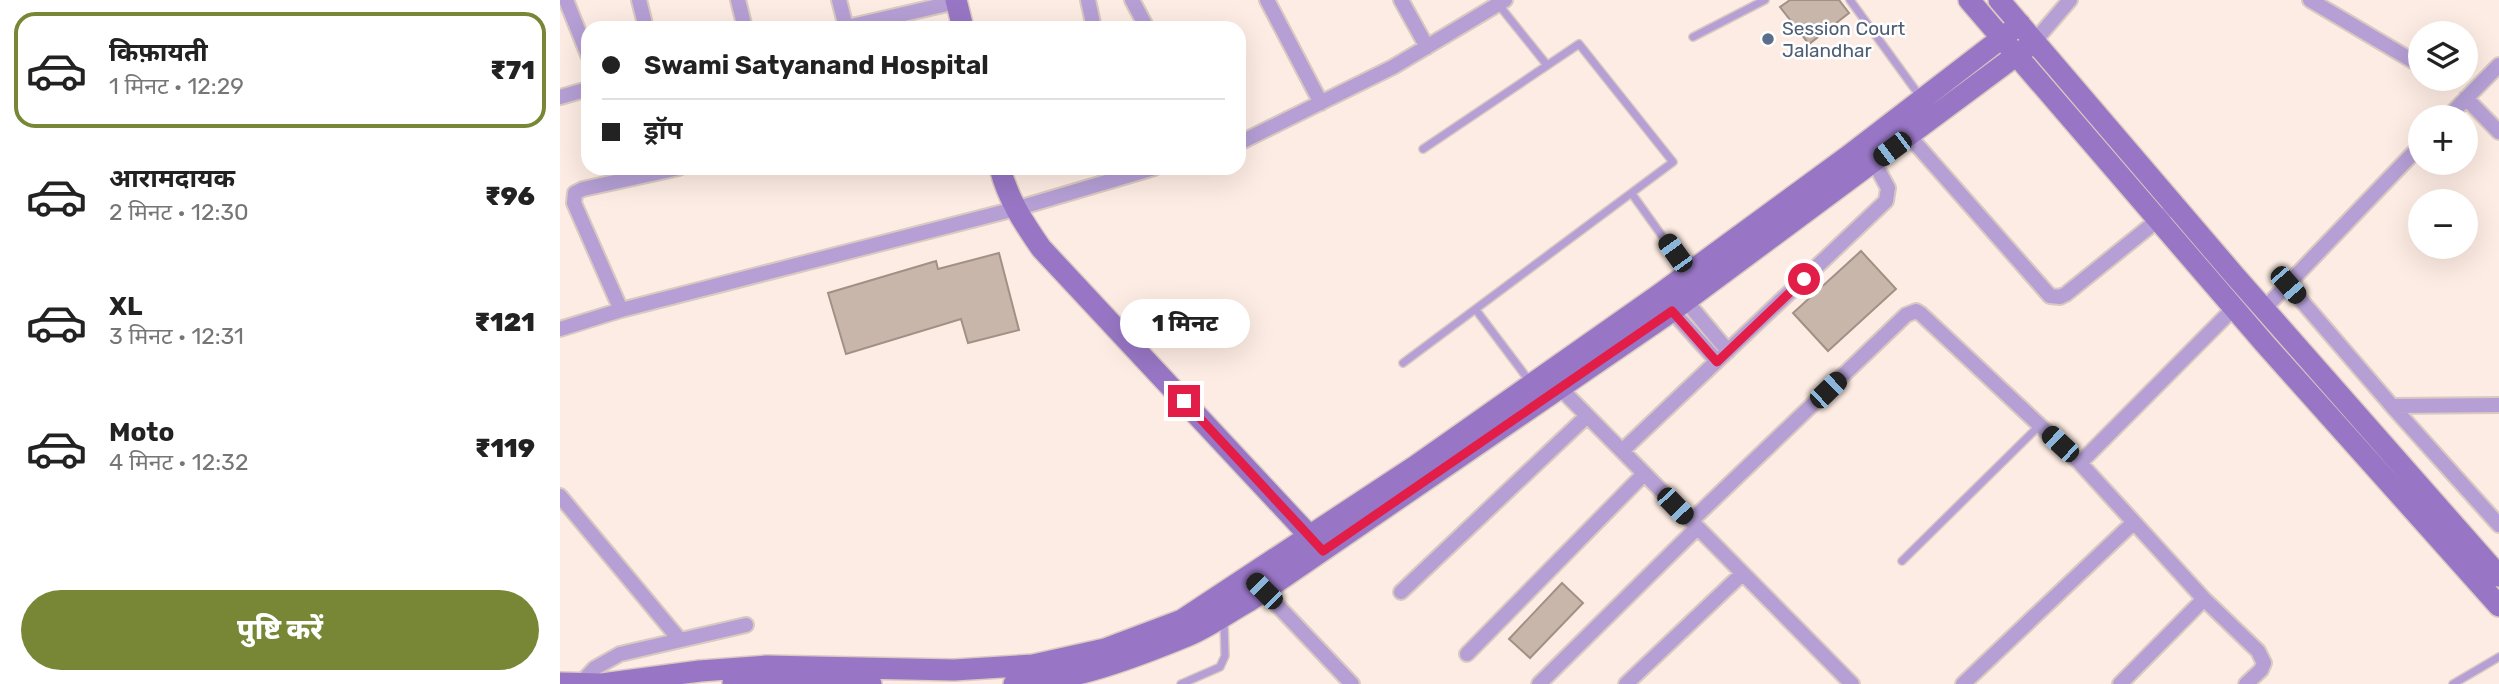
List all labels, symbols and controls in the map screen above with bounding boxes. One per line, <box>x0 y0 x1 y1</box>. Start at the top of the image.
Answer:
place label: Session Court Jalandhar <box>1782 17 1906 62</box>
map controls <box>2408 21 2478 259</box>
button: layers <box>2408 21 2478 91</box>
marker: Session Court Jalandhar <box>1760 31 1776 47</box>
text: किफ़ायती <box>109 37 208 68</box>
icon: car <box>25 39 88 102</box>
text: Swami Satyanand Hospital <box>644 50 989 81</box>
text: ₹71 <box>490 55 535 86</box>
text: 1 मिनट · 12:29 <box>109 72 244 100</box>
button: + <box>2408 105 2478 175</box>
text: ड्रॉप <box>644 115 682 146</box>
car <box>1869 128 1916 170</box>
text: आरामदायक <box>109 163 235 194</box>
icon: car <box>25 165 88 228</box>
text: ₹96 <box>485 181 535 212</box>
button: − <box>2408 189 2478 259</box>
text: 2 मिनट · 12:30 <box>109 198 249 226</box>
car <box>1655 230 1696 276</box>
car <box>2267 262 2310 308</box>
route start <box>1788 263 1820 295</box>
icon: car <box>25 291 88 354</box>
text: XL <box>109 291 142 322</box>
callout: 1 मिनट <box>1119 300 1249 348</box>
text: ₹121 <box>474 307 535 338</box>
text: 1 मिनट <box>1152 309 1218 337</box>
text: 3 मिनट · 12:31 <box>109 322 244 350</box>
car <box>1806 368 1851 412</box>
route end <box>1168 385 1200 417</box>
icon: car <box>25 417 88 480</box>
text: Moto <box>109 417 174 448</box>
car <box>2038 422 2083 466</box>
text: ₹119 <box>475 433 535 464</box>
text: 4 मिनट · 12:32 <box>109 448 248 476</box>
car <box>1653 484 1698 528</box>
car <box>1242 569 1287 613</box>
button: पुष्टि करें <box>21 590 539 670</box>

